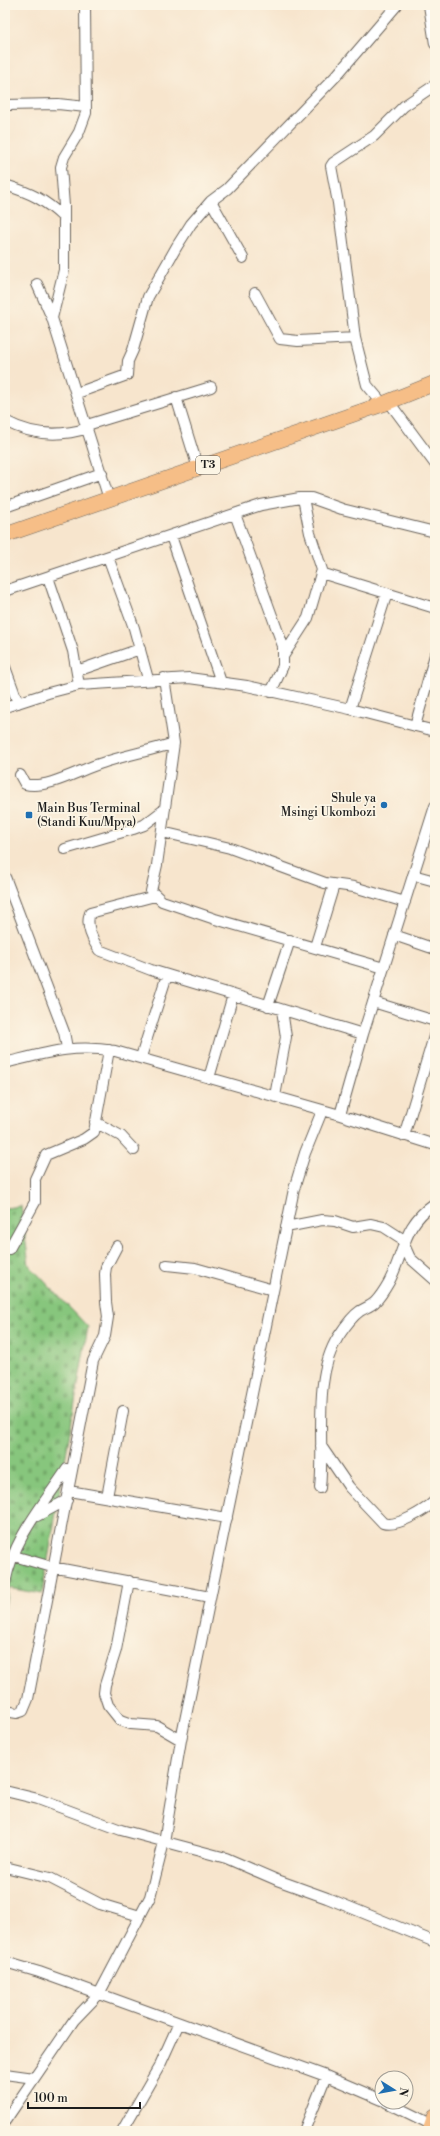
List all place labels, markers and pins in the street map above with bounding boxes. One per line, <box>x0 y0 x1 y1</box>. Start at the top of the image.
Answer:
place label: Shule ya Msingi Ukombozi <box>281 791 377 820</box>
marker: Shule ya Msingi Ukombozi <box>379 800 389 810</box>
place label: Main Bus Terminal (Standi Kuu/Mpya) <box>37 801 141 830</box>
marker: Main Bus Terminal (Standi Kuu/Mpya) <box>24 810 34 820</box>

